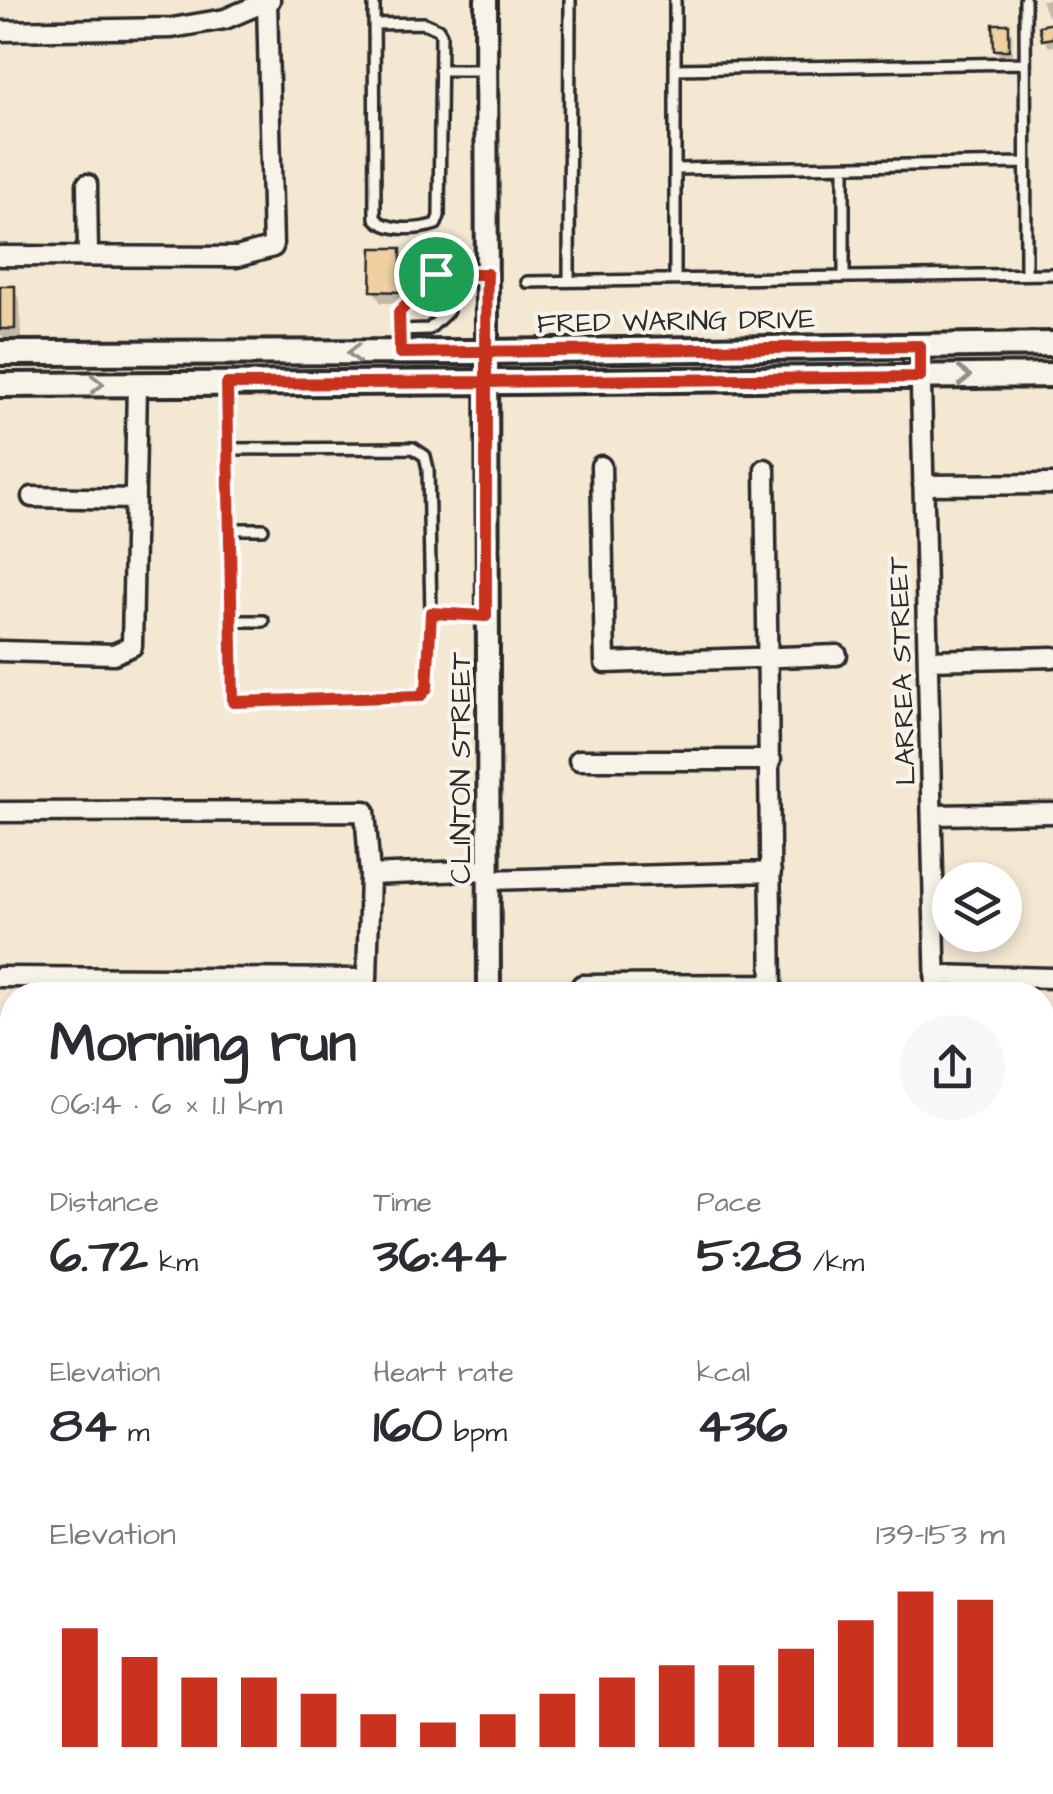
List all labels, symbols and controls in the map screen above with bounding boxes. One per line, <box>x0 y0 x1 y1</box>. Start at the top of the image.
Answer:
pin <box>394 232 479 317</box>
icon: arrive <box>409 247 464 302</box>
street label: FRED WARING DRIVE <box>537 300 816 343</box>
one-way arrow <box>345 342 360 364</box>
one-way arrow <box>957 366 973 387</box>
one-way arrow <box>90 373 106 395</box>
street label: LARREA STREET <box>879 555 926 786</box>
street label: CLINTON STREET <box>442 651 481 884</box>
map controls <box>932 862 1022 952</box>
button: layers <box>932 862 1022 952</box>
text: Morning run <box>50 1006 356 1082</box>
button: share <box>900 1015 1005 1120</box>
text: 06:14 · 6 × 1.1 km <box>50 1082 282 1127</box>
text: Distance <box>50 1183 159 1222</box>
text: Time <box>373 1183 432 1222</box>
text: Pace <box>697 1183 762 1222</box>
text: 6.72 <box>50 1222 148 1291</box>
text: 36:44 <box>373 1222 507 1291</box>
text: 5:28 <box>697 1222 801 1291</box>
text: km <box>148 1243 198 1282</box>
text: /km <box>801 1243 864 1282</box>
text: Elevation <box>50 1353 160 1392</box>
text: Heart rate <box>373 1353 514 1392</box>
text: kcal <box>697 1353 750 1392</box>
text: 84 <box>50 1392 116 1461</box>
text: 160 <box>373 1392 443 1461</box>
text: 436 <box>697 1392 787 1461</box>
text: m <box>116 1413 149 1452</box>
text: bpm <box>443 1413 507 1452</box>
text: Elevation <box>50 1512 176 1557</box>
text: 139–153 m <box>876 1512 1005 1557</box>

